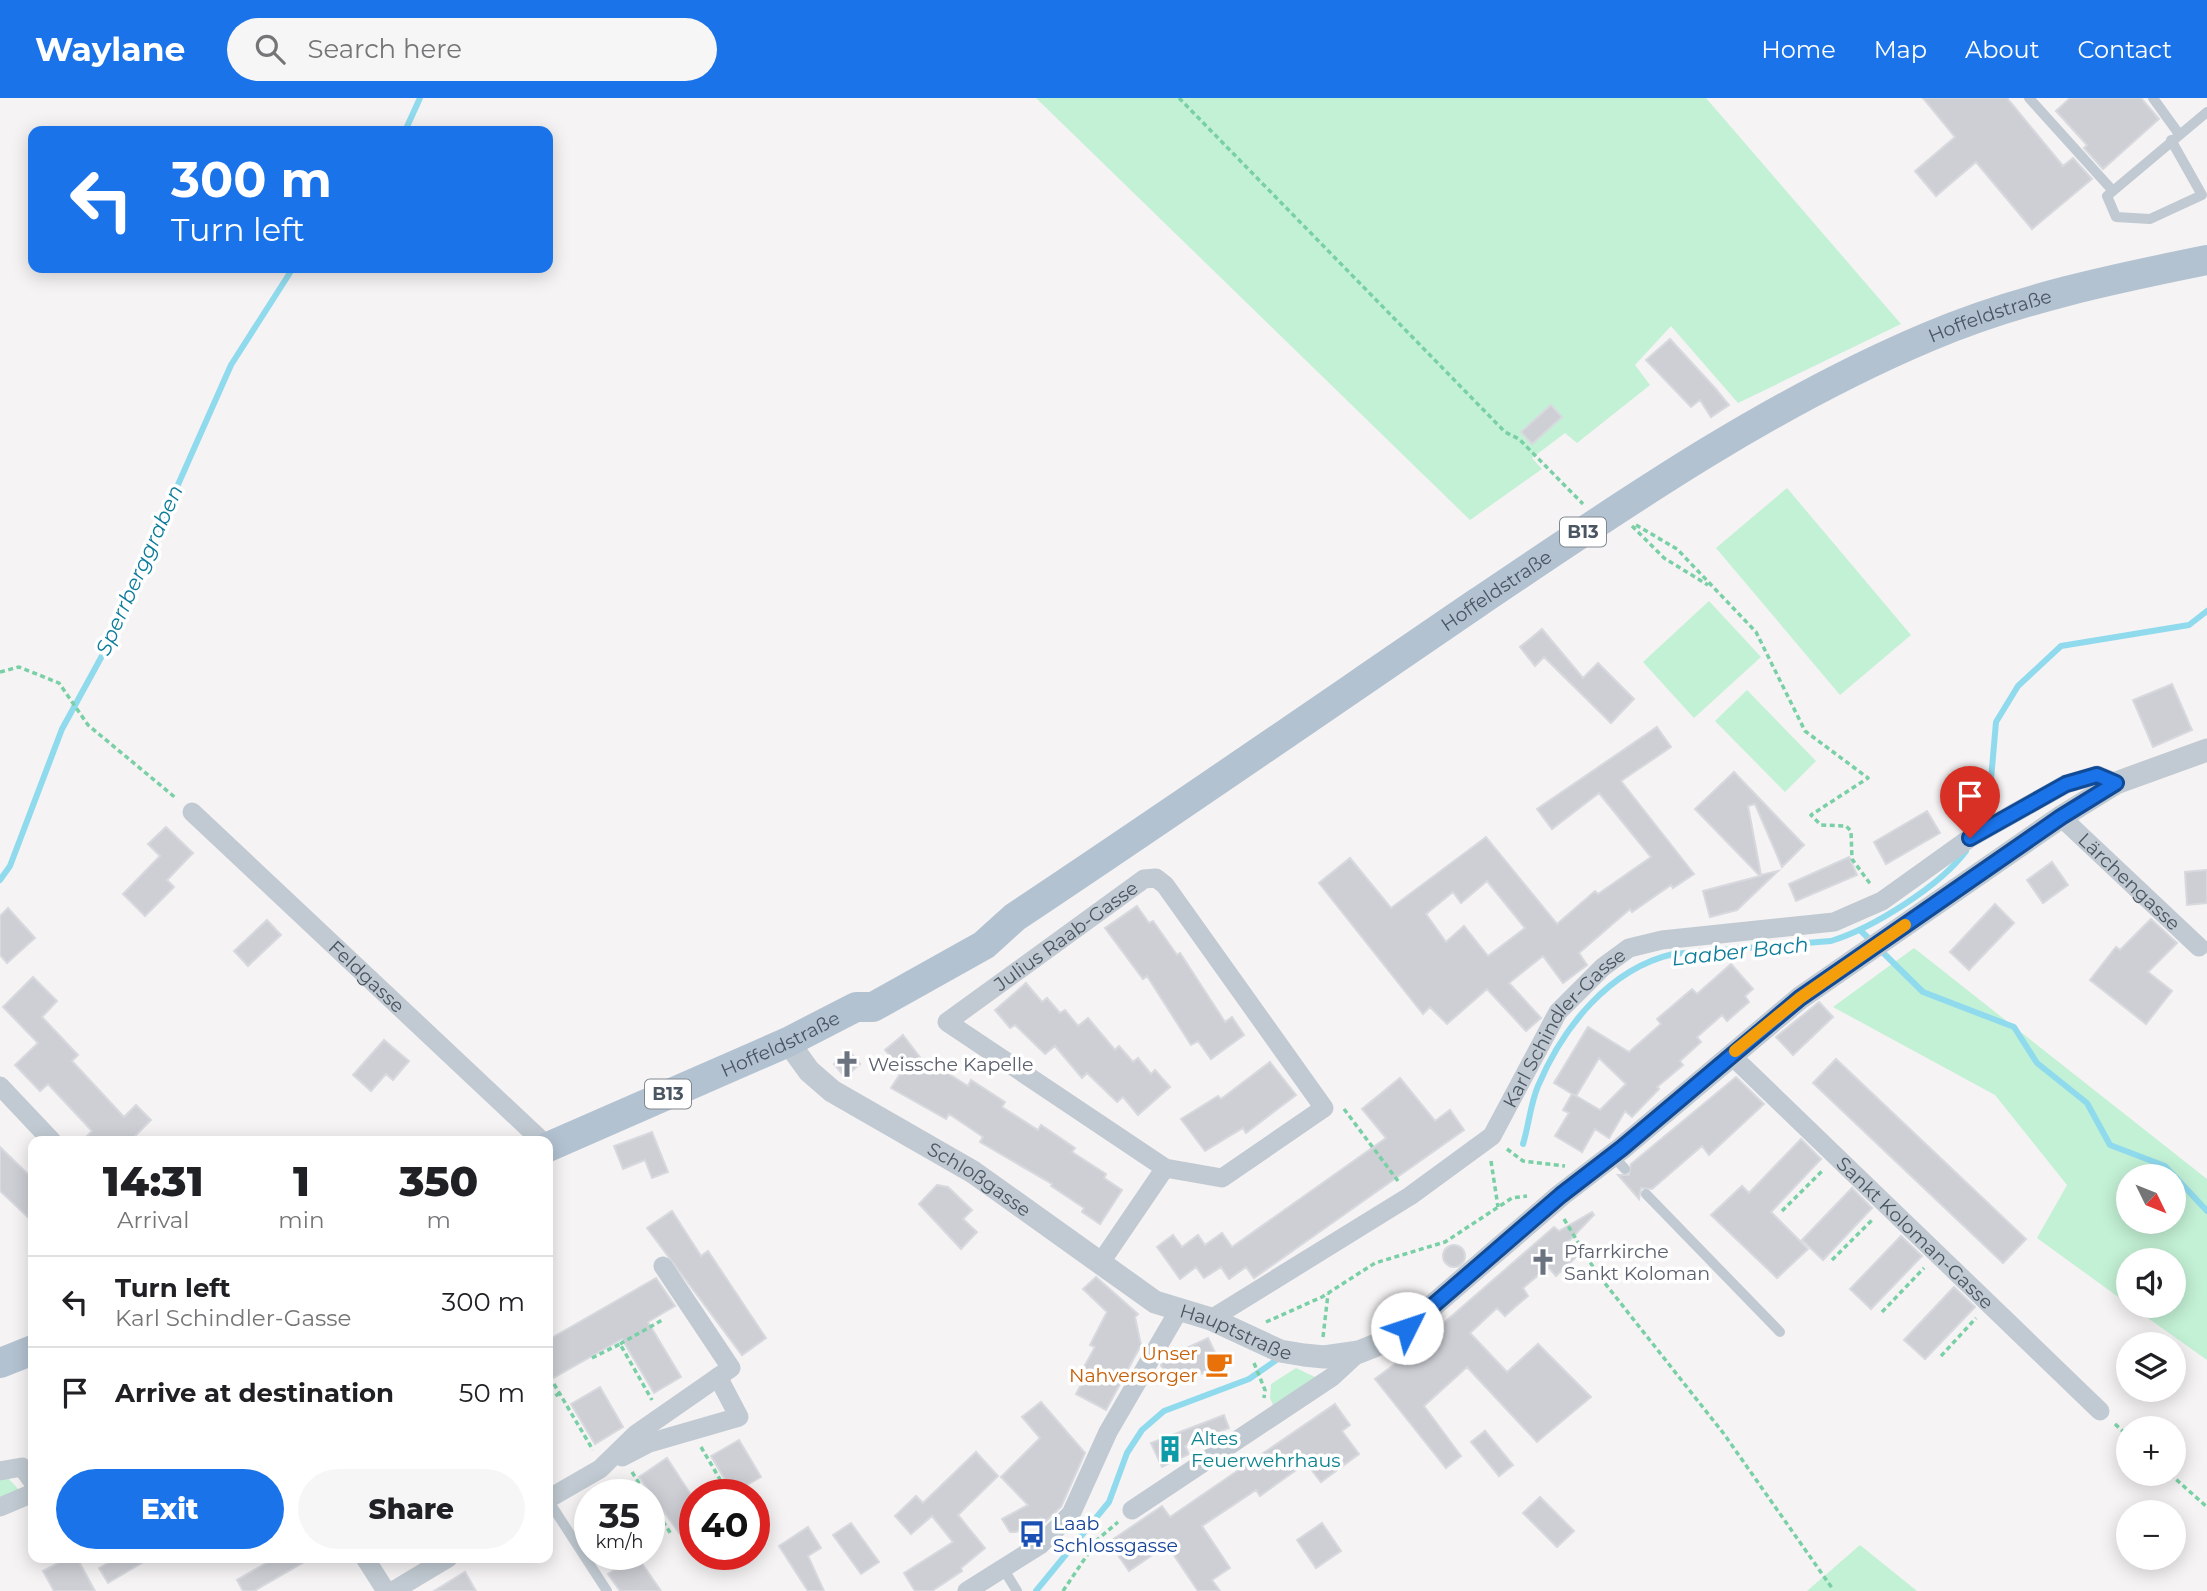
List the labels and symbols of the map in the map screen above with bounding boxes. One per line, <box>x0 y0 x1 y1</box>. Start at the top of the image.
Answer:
street label: Hoffeldstraße <box>1925 284 2054 347</box>
water label: Sperrberggraben <box>90 481 188 659</box>
road number: B13 <box>1560 518 1606 546</box>
street label: Hoffeldstraße <box>1436 545 1556 636</box>
pin <box>1940 766 2000 838</box>
street label: Lärchengasse <box>2074 828 2185 935</box>
street label: Julius Raab-Gasse <box>989 876 1142 996</box>
water label: Laaber Bach <box>1670 931 1810 971</box>
street label: Feldgasse <box>324 935 410 1017</box>
street label: Karl Schindler-Gasse <box>1498 943 1630 1112</box>
street label: Hoffeldstraße <box>717 1006 843 1082</box>
church icon: Weissche Kapelle <box>832 1049 862 1079</box>
place label: Weissche Kapelle <box>868 1053 1034 1076</box>
road number: B13 <box>645 1079 691 1108</box>
street label: Schloßgasse <box>924 1137 1036 1221</box>
street label: Sankt Koloman-Gasse <box>1832 1152 1999 1314</box>
north arrow <box>2116 1164 2186 1234</box>
place label: Pfarrkirche Sankt Koloman <box>1564 1240 1710 1285</box>
church icon: Pfarrkirche Sankt Koloman <box>1528 1247 1558 1277</box>
position arrow <box>1370 1291 1444 1365</box>
street label: Hauptstraße <box>1177 1299 1293 1364</box>
place label: Unser Nahversorger <box>1069 1342 1198 1387</box>
cafe icon: Unser Nahversorger <box>1204 1349 1234 1379</box>
place label: Altes Feuerwehrhaus <box>1191 1427 1341 1472</box>
building icon: Altes Feuerwehrhaus <box>1155 1434 1185 1464</box>
speed limit sign: 40 <box>679 1479 770 1570</box>
place label: Laab Schlossgasse <box>1053 1512 1178 1557</box>
bus stop icon: Laab Schlossgasse <box>1017 1519 1047 1549</box>

